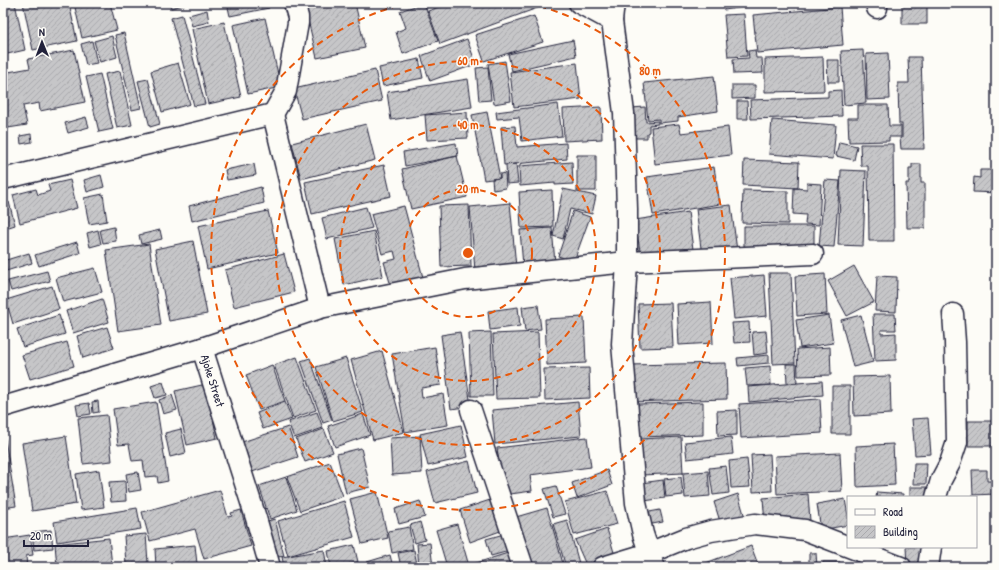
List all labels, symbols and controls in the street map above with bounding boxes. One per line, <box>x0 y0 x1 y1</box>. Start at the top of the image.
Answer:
north arrow <box>22 22 62 62</box>
text: N <box>39 25 45 39</box>
text: 60 m <box>457 52 479 69</box>
text: 80 m <box>639 62 661 79</box>
text: 40 m <box>458 116 478 133</box>
text: 20 m <box>457 180 479 197</box>
centre of rings <box>461 246 475 260</box>
street label: Ajoke Street <box>197 352 229 410</box>
legend <box>847 496 977 548</box>
text: Road <box>883 503 903 520</box>
scale bar <box>24 522 88 548</box>
text: Building <box>883 523 918 540</box>
text: 20 m <box>30 527 52 544</box>

